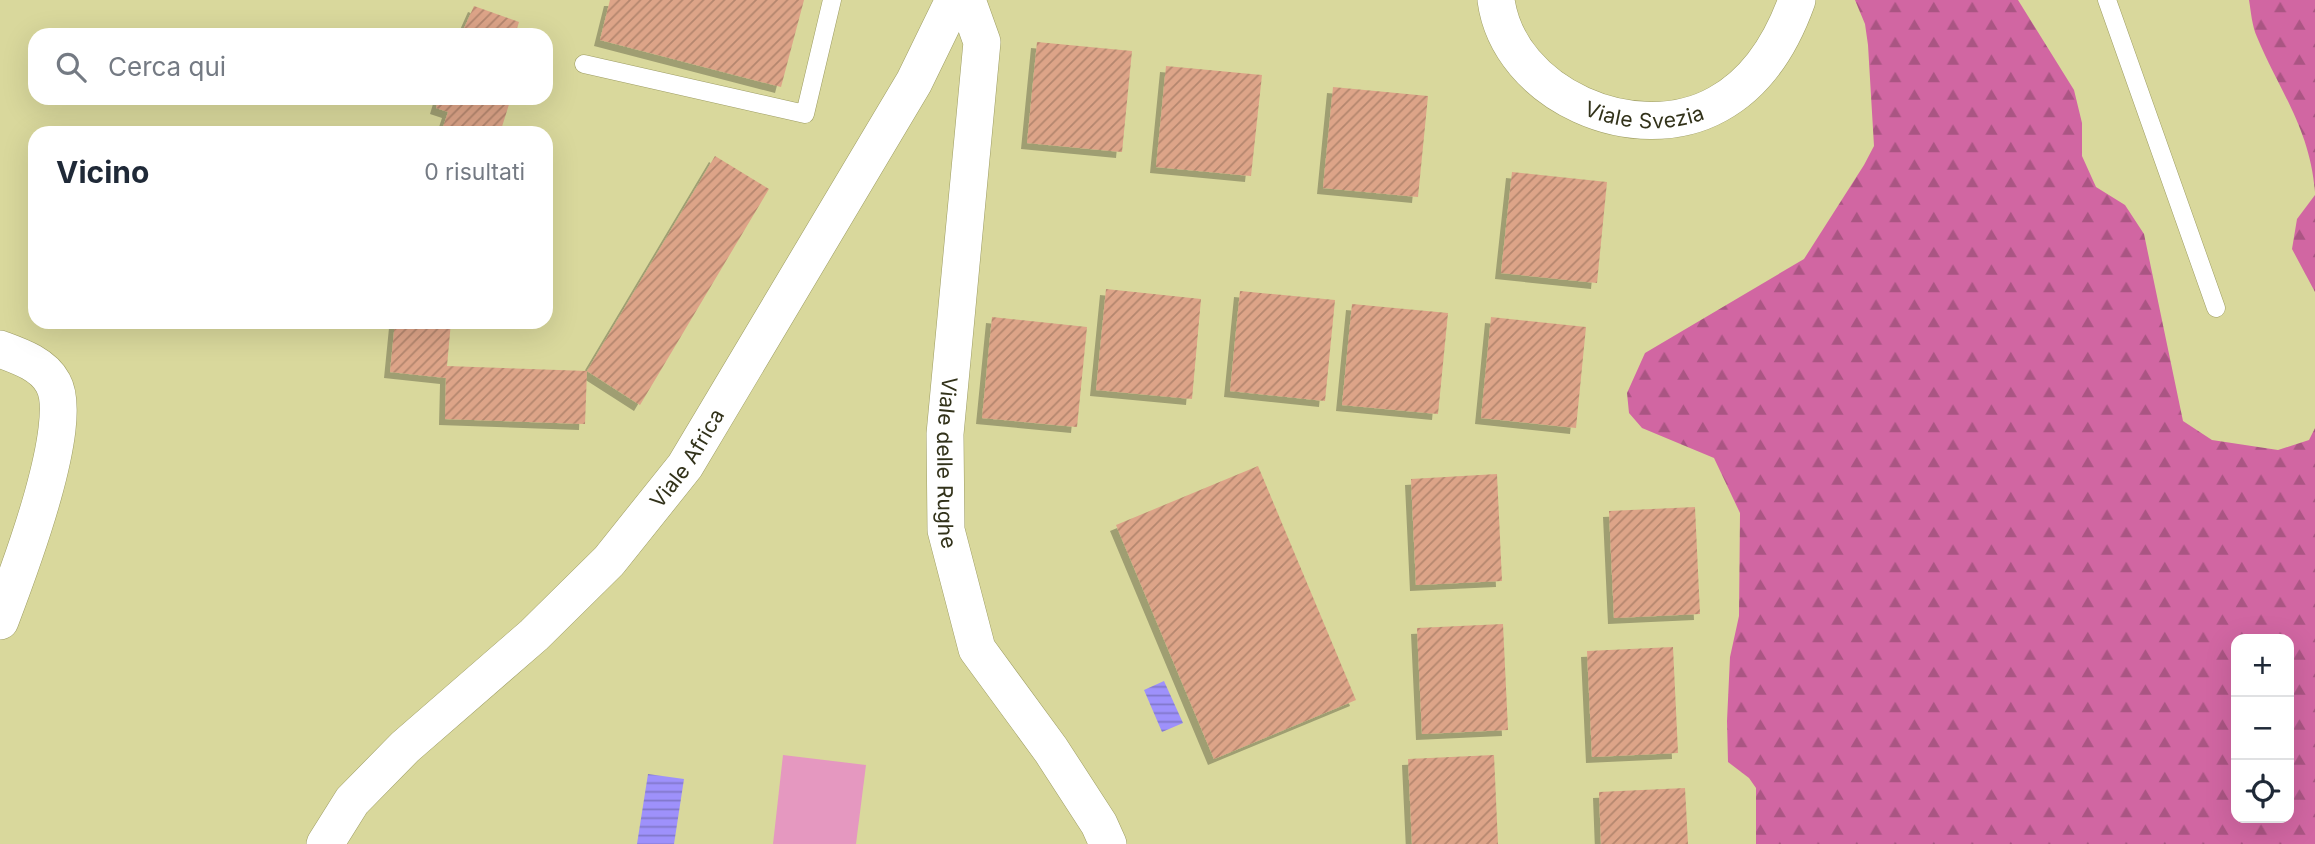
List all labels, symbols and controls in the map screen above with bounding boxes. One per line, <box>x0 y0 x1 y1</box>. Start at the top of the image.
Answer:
search box <box>28 28 553 105</box>
icon: search <box>52 48 90 86</box>
text: Cerca qui <box>108 51 226 82</box>
street label: Viale Svezia <box>1581 95 1707 133</box>
text: Vicino <box>56 154 149 190</box>
text: 0 risultati <box>424 158 525 186</box>
street label: Viale delle Rughe <box>932 376 963 551</box>
street label: Viale Africa <box>644 404 729 512</box>
map controls <box>2231 634 2294 823</box>
button: + <box>2231 634 2294 697</box>
button: − <box>2231 697 2294 760</box>
button: locate <box>2231 760 2294 823</box>

